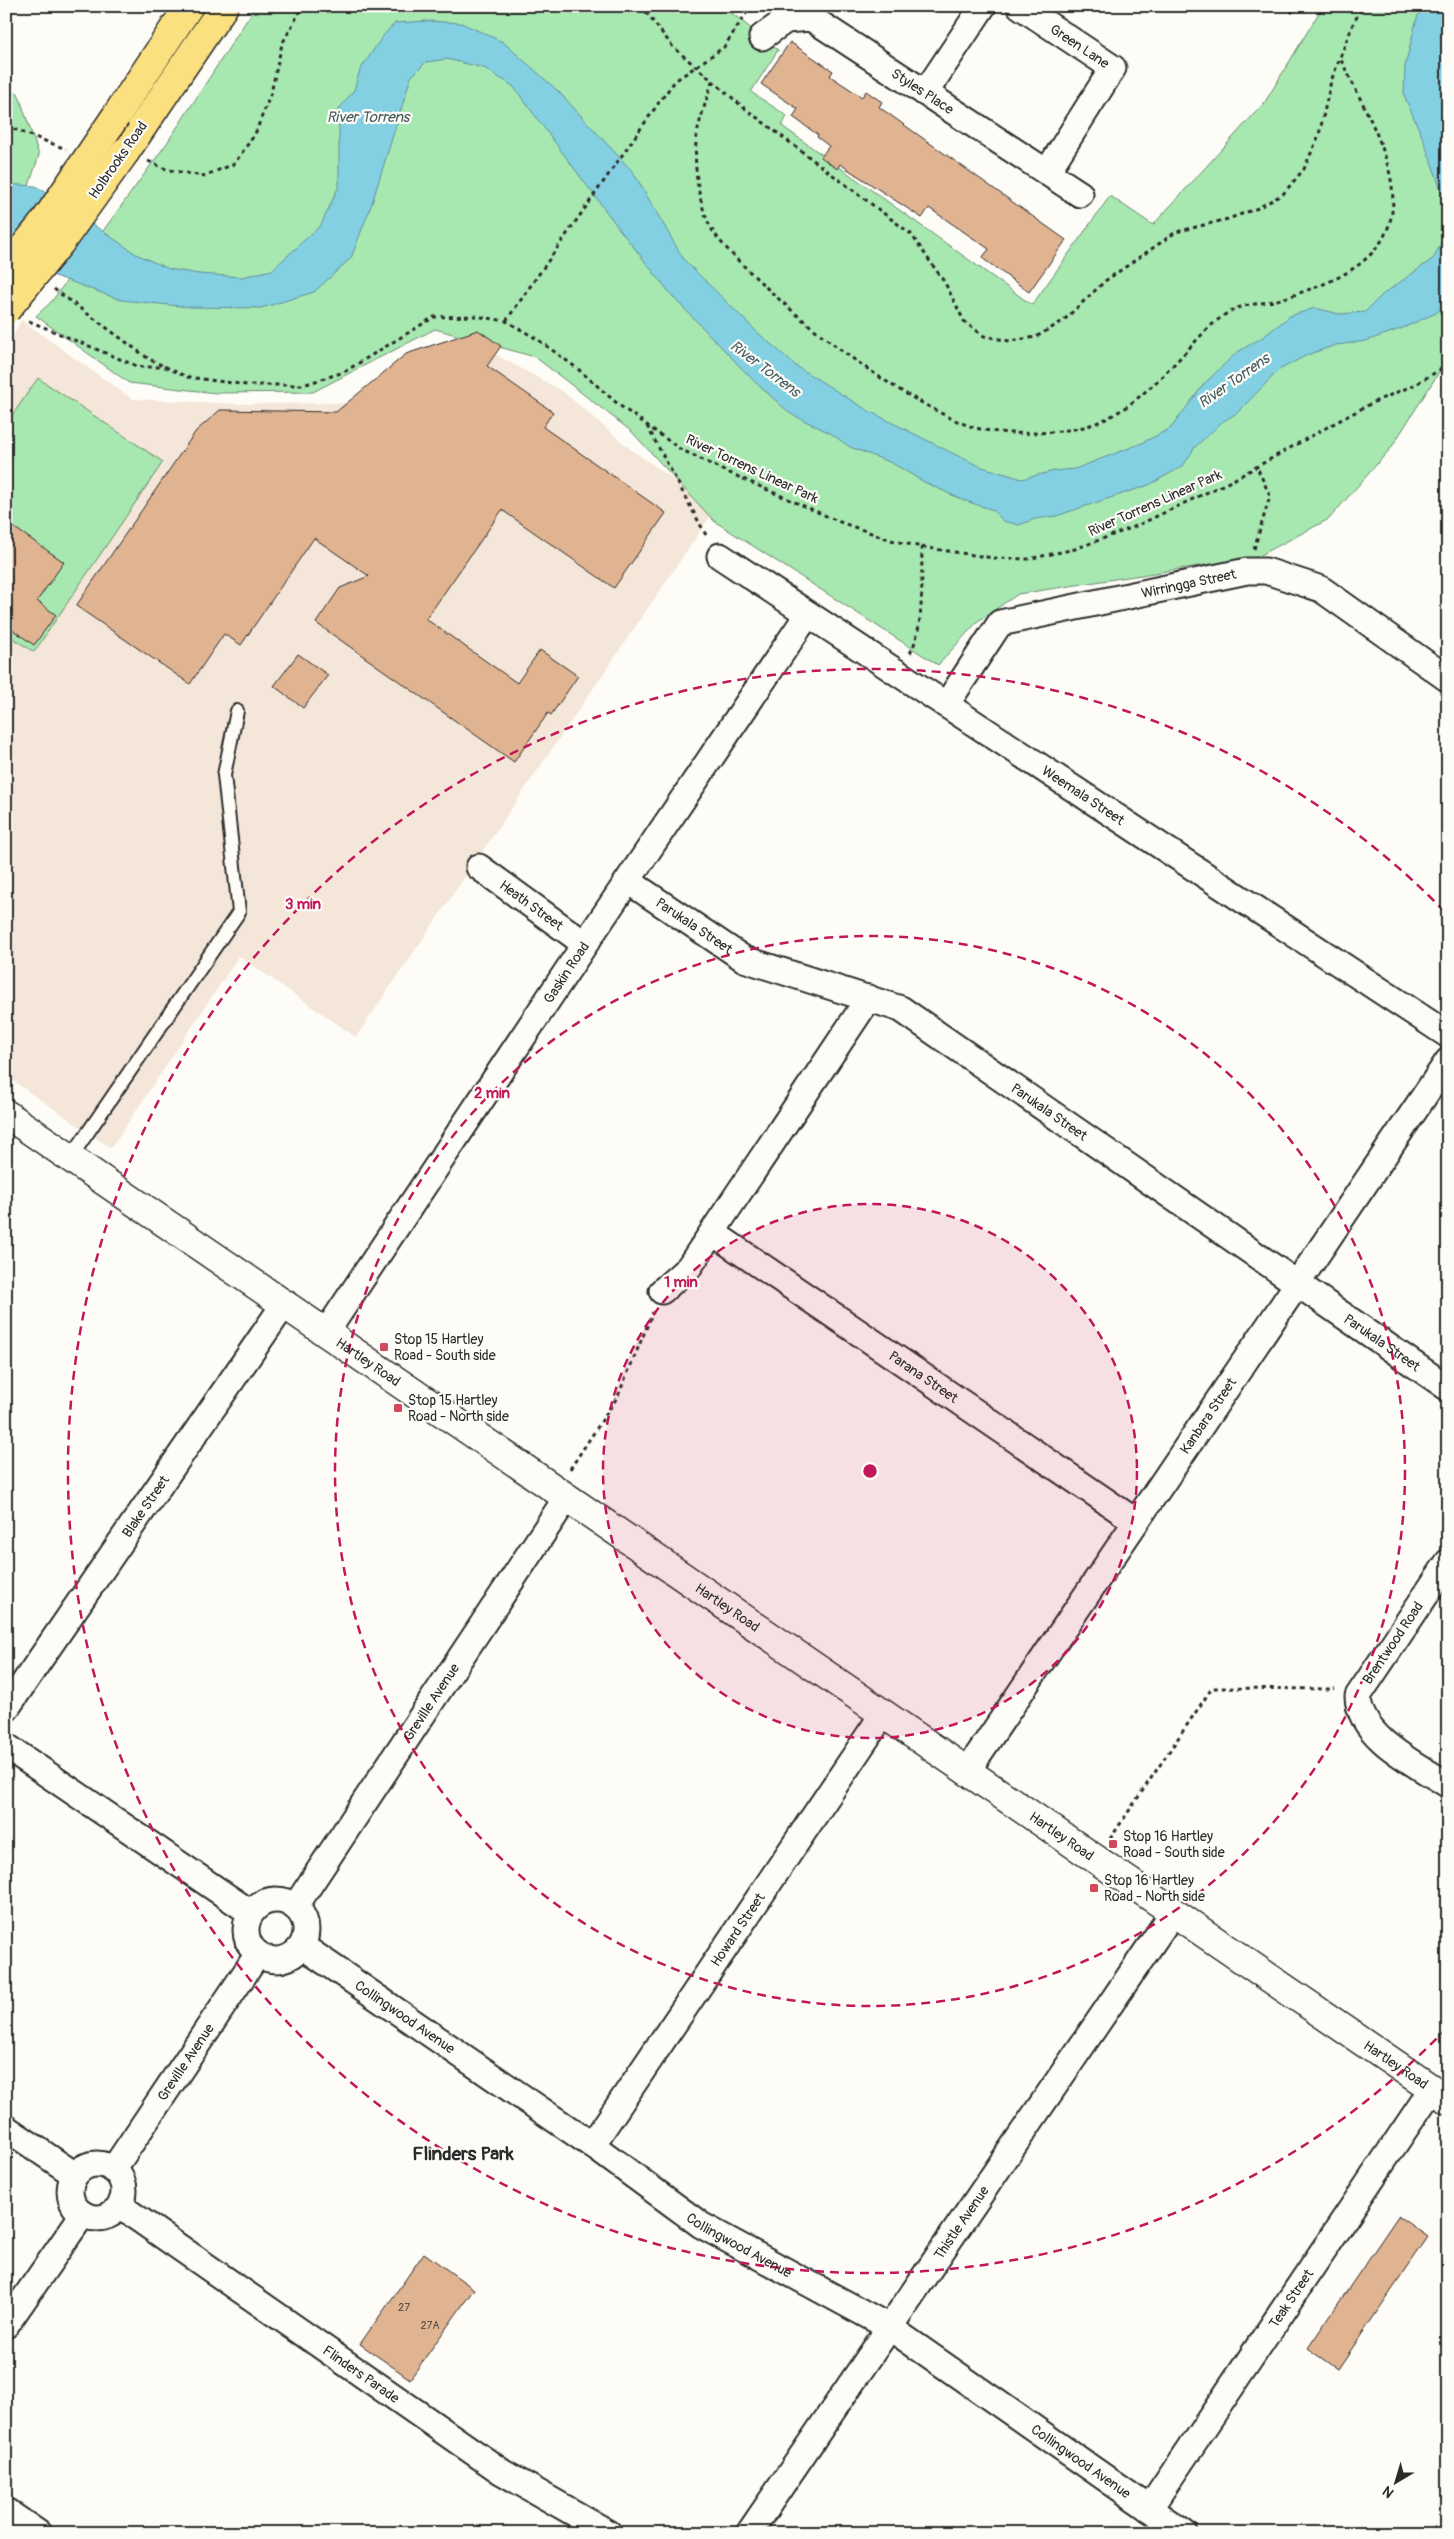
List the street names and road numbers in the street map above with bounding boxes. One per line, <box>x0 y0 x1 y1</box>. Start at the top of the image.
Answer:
street label: Green Lane <box>1047 20 1113 72</box>
street label: Styles Place <box>888 65 957 118</box>
street label: Holbrooks Road <box>85 118 151 202</box>
street label: River Torrens Linear Park <box>683 431 821 507</box>
street label: River Torrens Linear Park <box>1086 466 1225 540</box>
street label: Wirringga Street <box>1140 565 1238 602</box>
street label: Weemala Street <box>1039 762 1128 829</box>
street label: Heath Street <box>496 876 567 934</box>
street label: Parukala Street <box>653 894 736 958</box>
street label: Gaskin Road <box>540 938 593 1006</box>
street label: Parukala Street <box>1008 1079 1091 1144</box>
street label: Parukala Street <box>1341 1310 1424 1375</box>
street label: Hartley Road <box>333 1334 404 1390</box>
street label: Parana Street <box>886 1347 962 1407</box>
street label: Kanbara Street <box>1176 1374 1240 1457</box>
street label: Blake Street <box>118 1472 173 1541</box>
street label: Hartley Road <box>692 1579 763 1635</box>
street label: Brentwood Road <box>1359 1598 1427 1688</box>
street label: Greville Avenue <box>399 1660 463 1744</box>
street label: Hartley Road <box>1026 1808 1097 1864</box>
street label: Howard Street <box>707 1889 768 1969</box>
street label: Collingwood Avenue <box>352 1976 458 2057</box>
street label: Greville Avenue <box>153 2020 217 2104</box>
street label: Hartley Road <box>1361 2037 1432 2093</box>
street label: Thistle Avenue <box>930 2182 992 2263</box>
street label: Collingwood Avenue <box>683 2209 795 2281</box>
street label: Teak Street <box>1265 2265 1317 2331</box>
street label: Flinders Parade <box>320 2341 403 2407</box>
street label: Collingwood Avenue <box>1028 2420 1134 2502</box>

